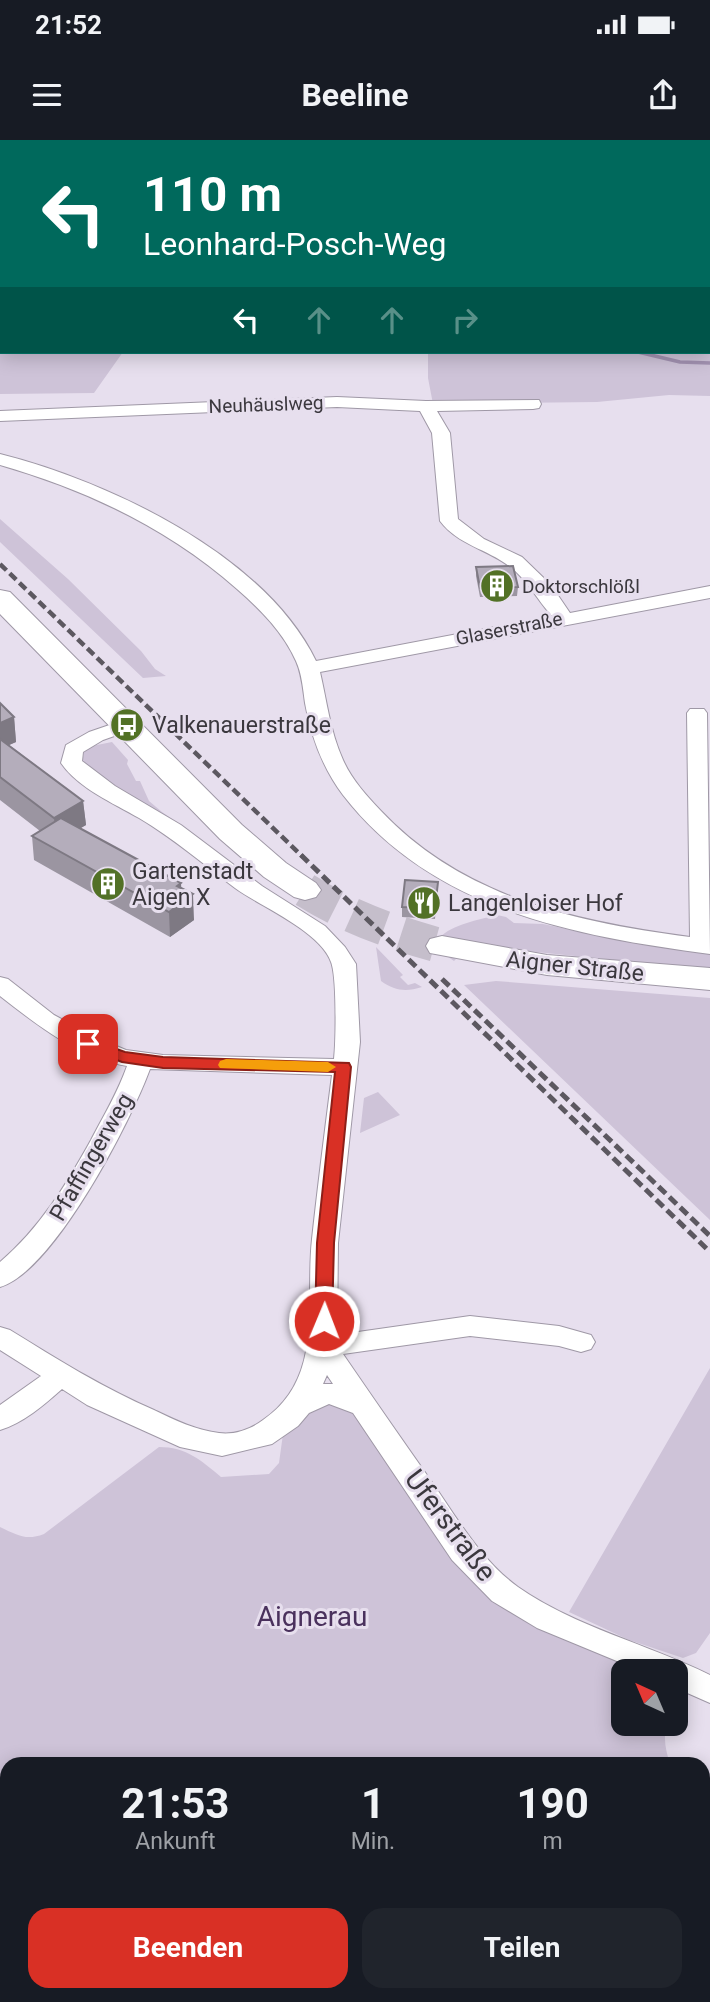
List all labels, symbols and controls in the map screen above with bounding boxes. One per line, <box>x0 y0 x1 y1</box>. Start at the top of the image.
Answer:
text: 21:52 <box>35 10 102 40</box>
icon: menu <box>28 76 66 114</box>
text: Beeline <box>301 76 409 114</box>
icon: share <box>644 76 682 114</box>
text: 110 m <box>143 166 282 223</box>
icon: left <box>28 168 119 259</box>
text: Leonhard-Posch-Weg <box>143 225 446 263</box>
icon: left <box>227 301 265 339</box>
icon: ahead <box>300 301 338 339</box>
icon: ahead <box>373 301 411 339</box>
icon: right <box>446 301 484 339</box>
street label: Neuhäuslweg <box>208 391 324 418</box>
building icon: Doktorschlößl <box>478 567 516 605</box>
place label: Doktorschlößl <box>522 575 640 598</box>
street label: Glaserstraße <box>454 607 564 650</box>
bus stop icon: Valkenauerstraße <box>108 706 146 744</box>
place label: Valkenauerstraße <box>152 712 331 739</box>
place label: Gartenstadt Aigen X <box>132 858 253 911</box>
building icon: Gartenstadt Aigen X <box>89 865 127 903</box>
restaurant icon: Langenloiser Hof <box>405 884 443 922</box>
place label: Langenloiser Hof <box>448 890 624 917</box>
street label: Aigner Straße <box>505 946 645 987</box>
pin <box>58 1014 118 1074</box>
icon: arrive <box>69 1025 107 1063</box>
street label: Pfaffingerweg <box>44 1089 139 1226</box>
position arrow <box>287 1284 361 1358</box>
street label: Uferstraße <box>398 1463 503 1588</box>
park label: Aignerau <box>257 1600 367 1633</box>
north arrow <box>611 1659 688 1736</box>
map controls <box>611 1659 688 1736</box>
text: 21:53 <box>121 1779 229 1828</box>
text: 1 <box>361 1779 385 1828</box>
text: 190 <box>516 1779 589 1828</box>
text: Ankunft <box>135 1828 216 1855</box>
text: Min. <box>351 1828 395 1855</box>
text: m <box>543 1828 563 1855</box>
button: Beenden <box>28 1908 348 1988</box>
button: Teilen <box>362 1908 682 1988</box>

